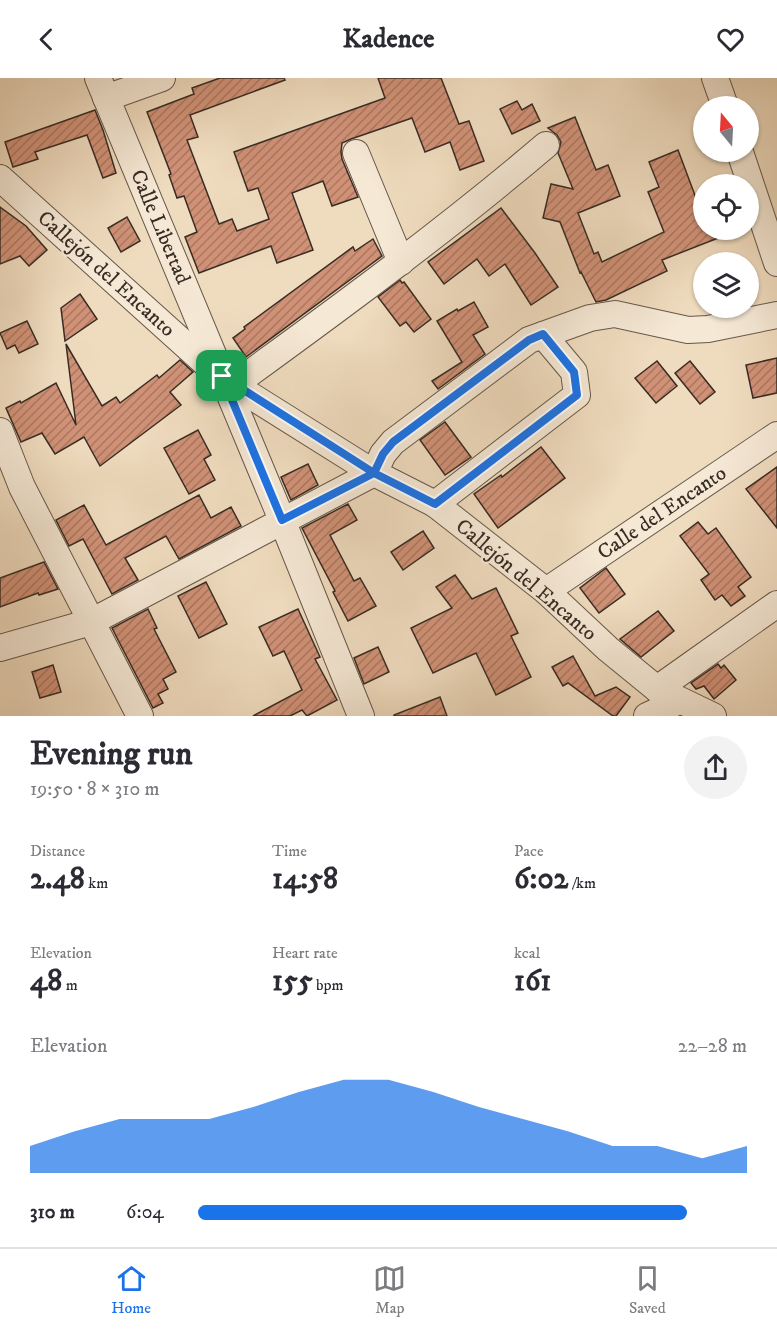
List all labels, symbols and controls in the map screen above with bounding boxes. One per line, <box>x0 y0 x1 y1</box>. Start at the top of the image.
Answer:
text: Kadence <box>343 22 434 56</box>
icon: back <box>30 23 63 56</box>
icon: heart <box>714 23 747 56</box>
north arrow <box>693 96 759 162</box>
map controls <box>693 96 759 318</box>
street label: Calle Libertad <box>124 166 196 289</box>
button: locate <box>693 174 759 240</box>
street label: Callejón del Encanto <box>32 205 180 343</box>
button: layers <box>693 252 759 318</box>
pin <box>196 350 247 401</box>
icon: arrive <box>205 359 238 392</box>
street label: Calle del Encanto <box>592 460 732 566</box>
street label: Callejón del Encanto <box>450 513 602 647</box>
text: Evening run <box>30 734 192 775</box>
button: share <box>684 736 747 799</box>
text: 19:50 · 8 × 310 m <box>30 777 160 802</box>
text: Distance <box>30 841 85 861</box>
text: Time <box>272 841 307 861</box>
text: Pace <box>514 841 544 861</box>
text: 2.48 <box>30 861 85 898</box>
text: 14:58 <box>272 861 338 898</box>
text: 6:02 <box>514 861 568 898</box>
text: km <box>85 873 108 893</box>
text: /km <box>568 873 596 893</box>
text: Elevation <box>30 943 92 963</box>
text: Heart rate <box>272 943 338 963</box>
text: kcal <box>514 943 540 963</box>
text: 48 <box>30 963 62 1000</box>
text: 155 <box>272 963 313 1000</box>
text: 161 <box>514 963 551 1000</box>
text: m <box>62 975 78 995</box>
text: bpm <box>313 975 344 995</box>
text: Elevation <box>30 1034 107 1059</box>
text: 22–28 m <box>678 1034 747 1059</box>
text: 310 m <box>30 1200 75 1225</box>
text: 6:04 <box>126 1200 164 1225</box>
tab: Home <box>111 1262 151 1318</box>
tab: Map <box>373 1262 406 1318</box>
tab: Saved <box>629 1262 666 1318</box>

